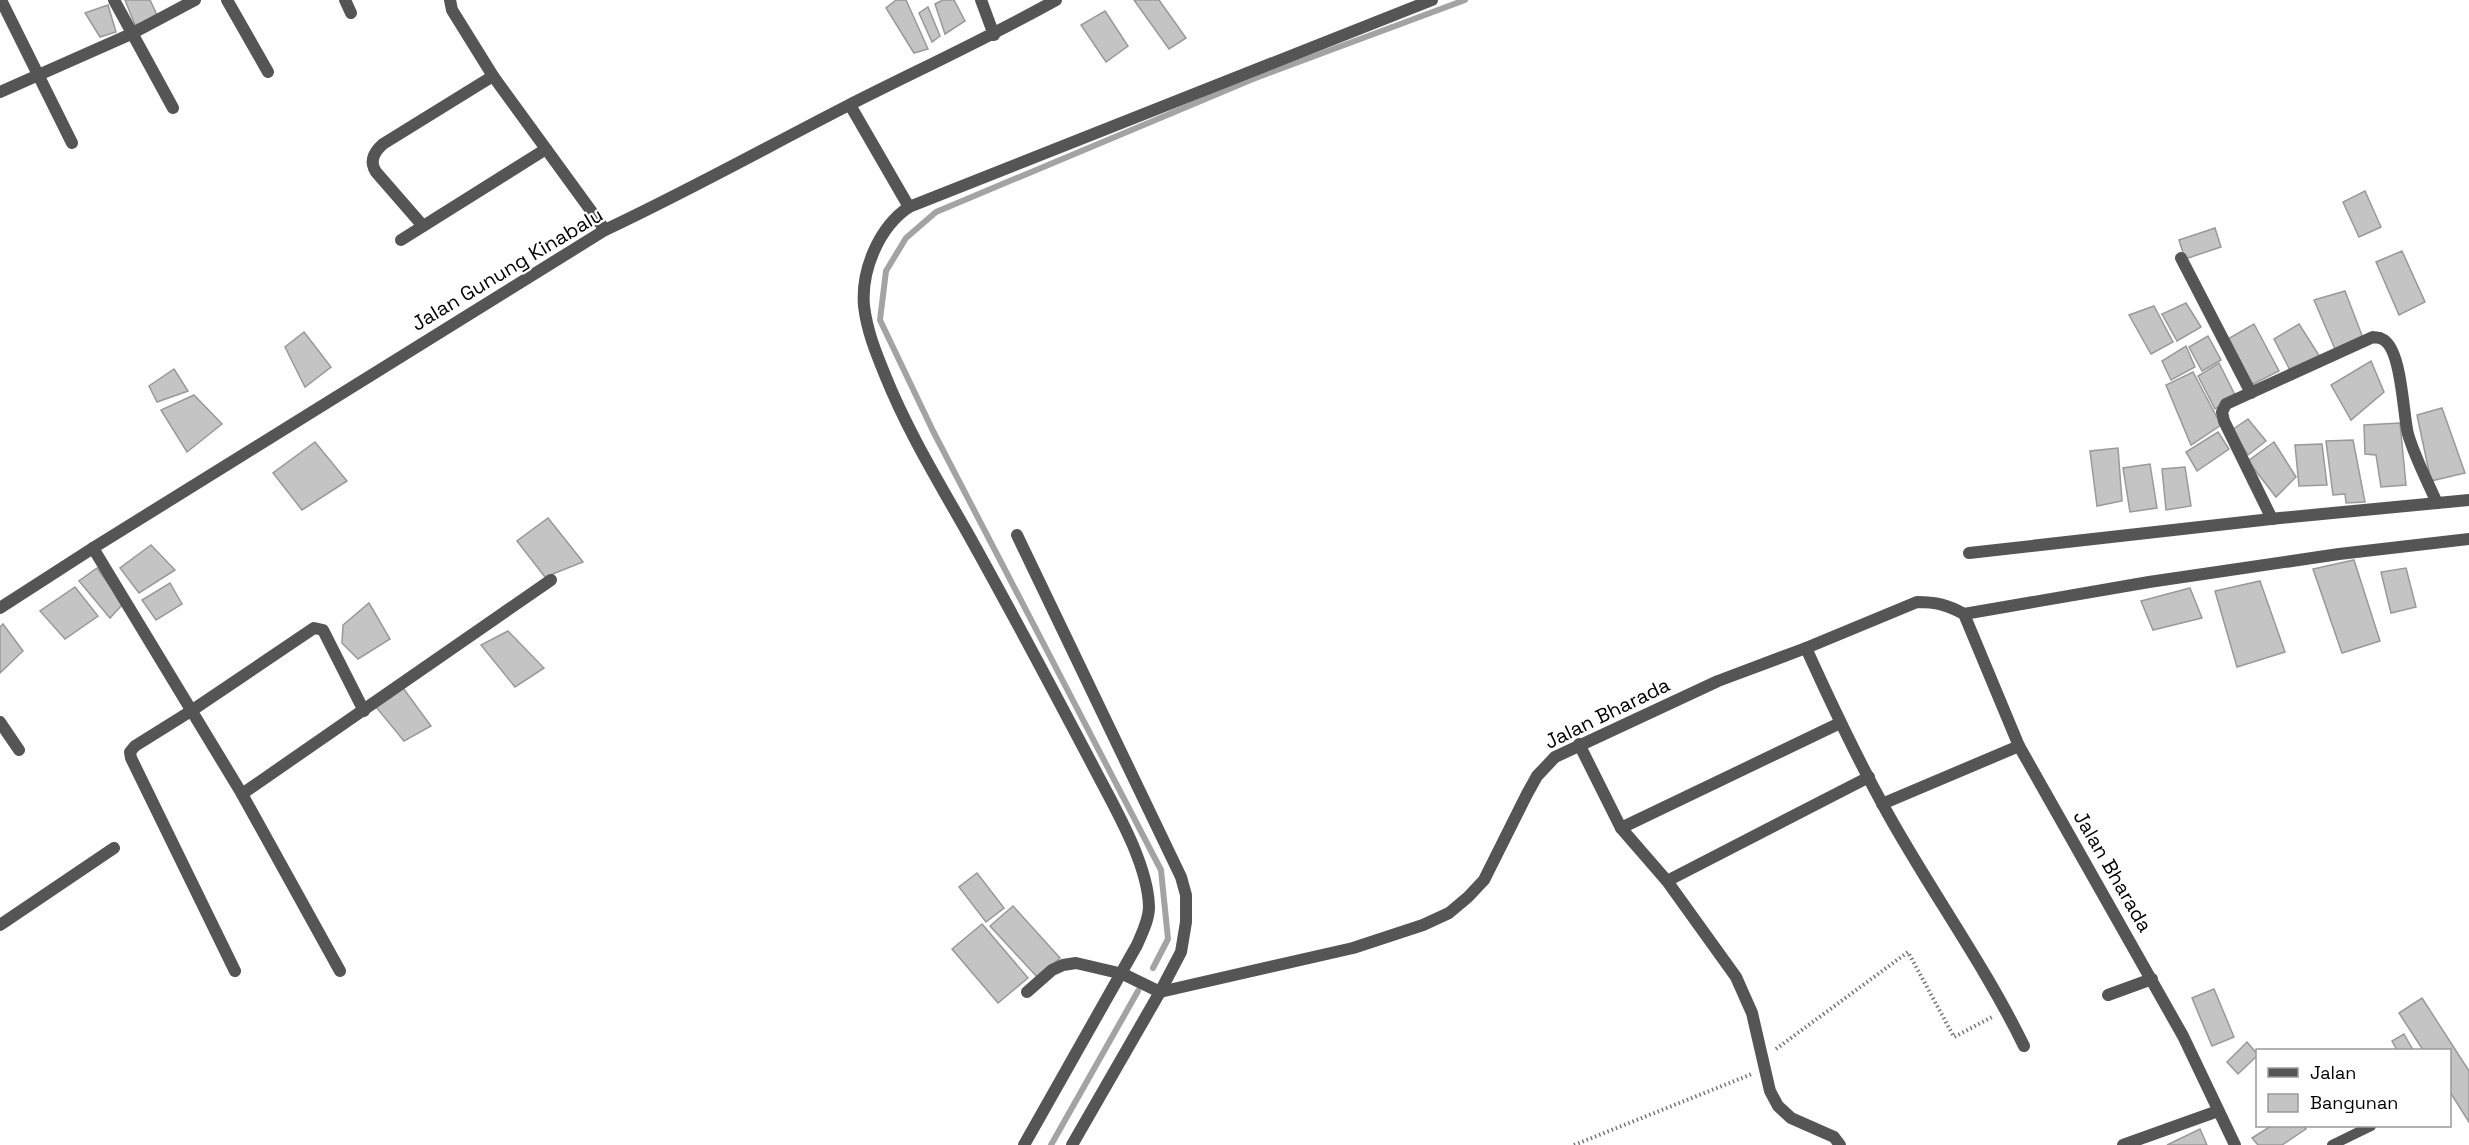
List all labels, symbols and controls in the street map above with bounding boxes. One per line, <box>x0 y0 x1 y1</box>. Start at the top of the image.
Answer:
street label: Jalan Gunung Kinabalu <box>406 201 608 337</box>
street label: Jalan Bharada <box>1540 671 1674 755</box>
street label: Jalan Bharada <box>2068 805 2158 937</box>
legend <box>2256 1049 2451 1127</box>
text: Jalan <box>2310 1061 2356 1084</box>
text: Bangunan <box>2310 1091 2398 1114</box>

